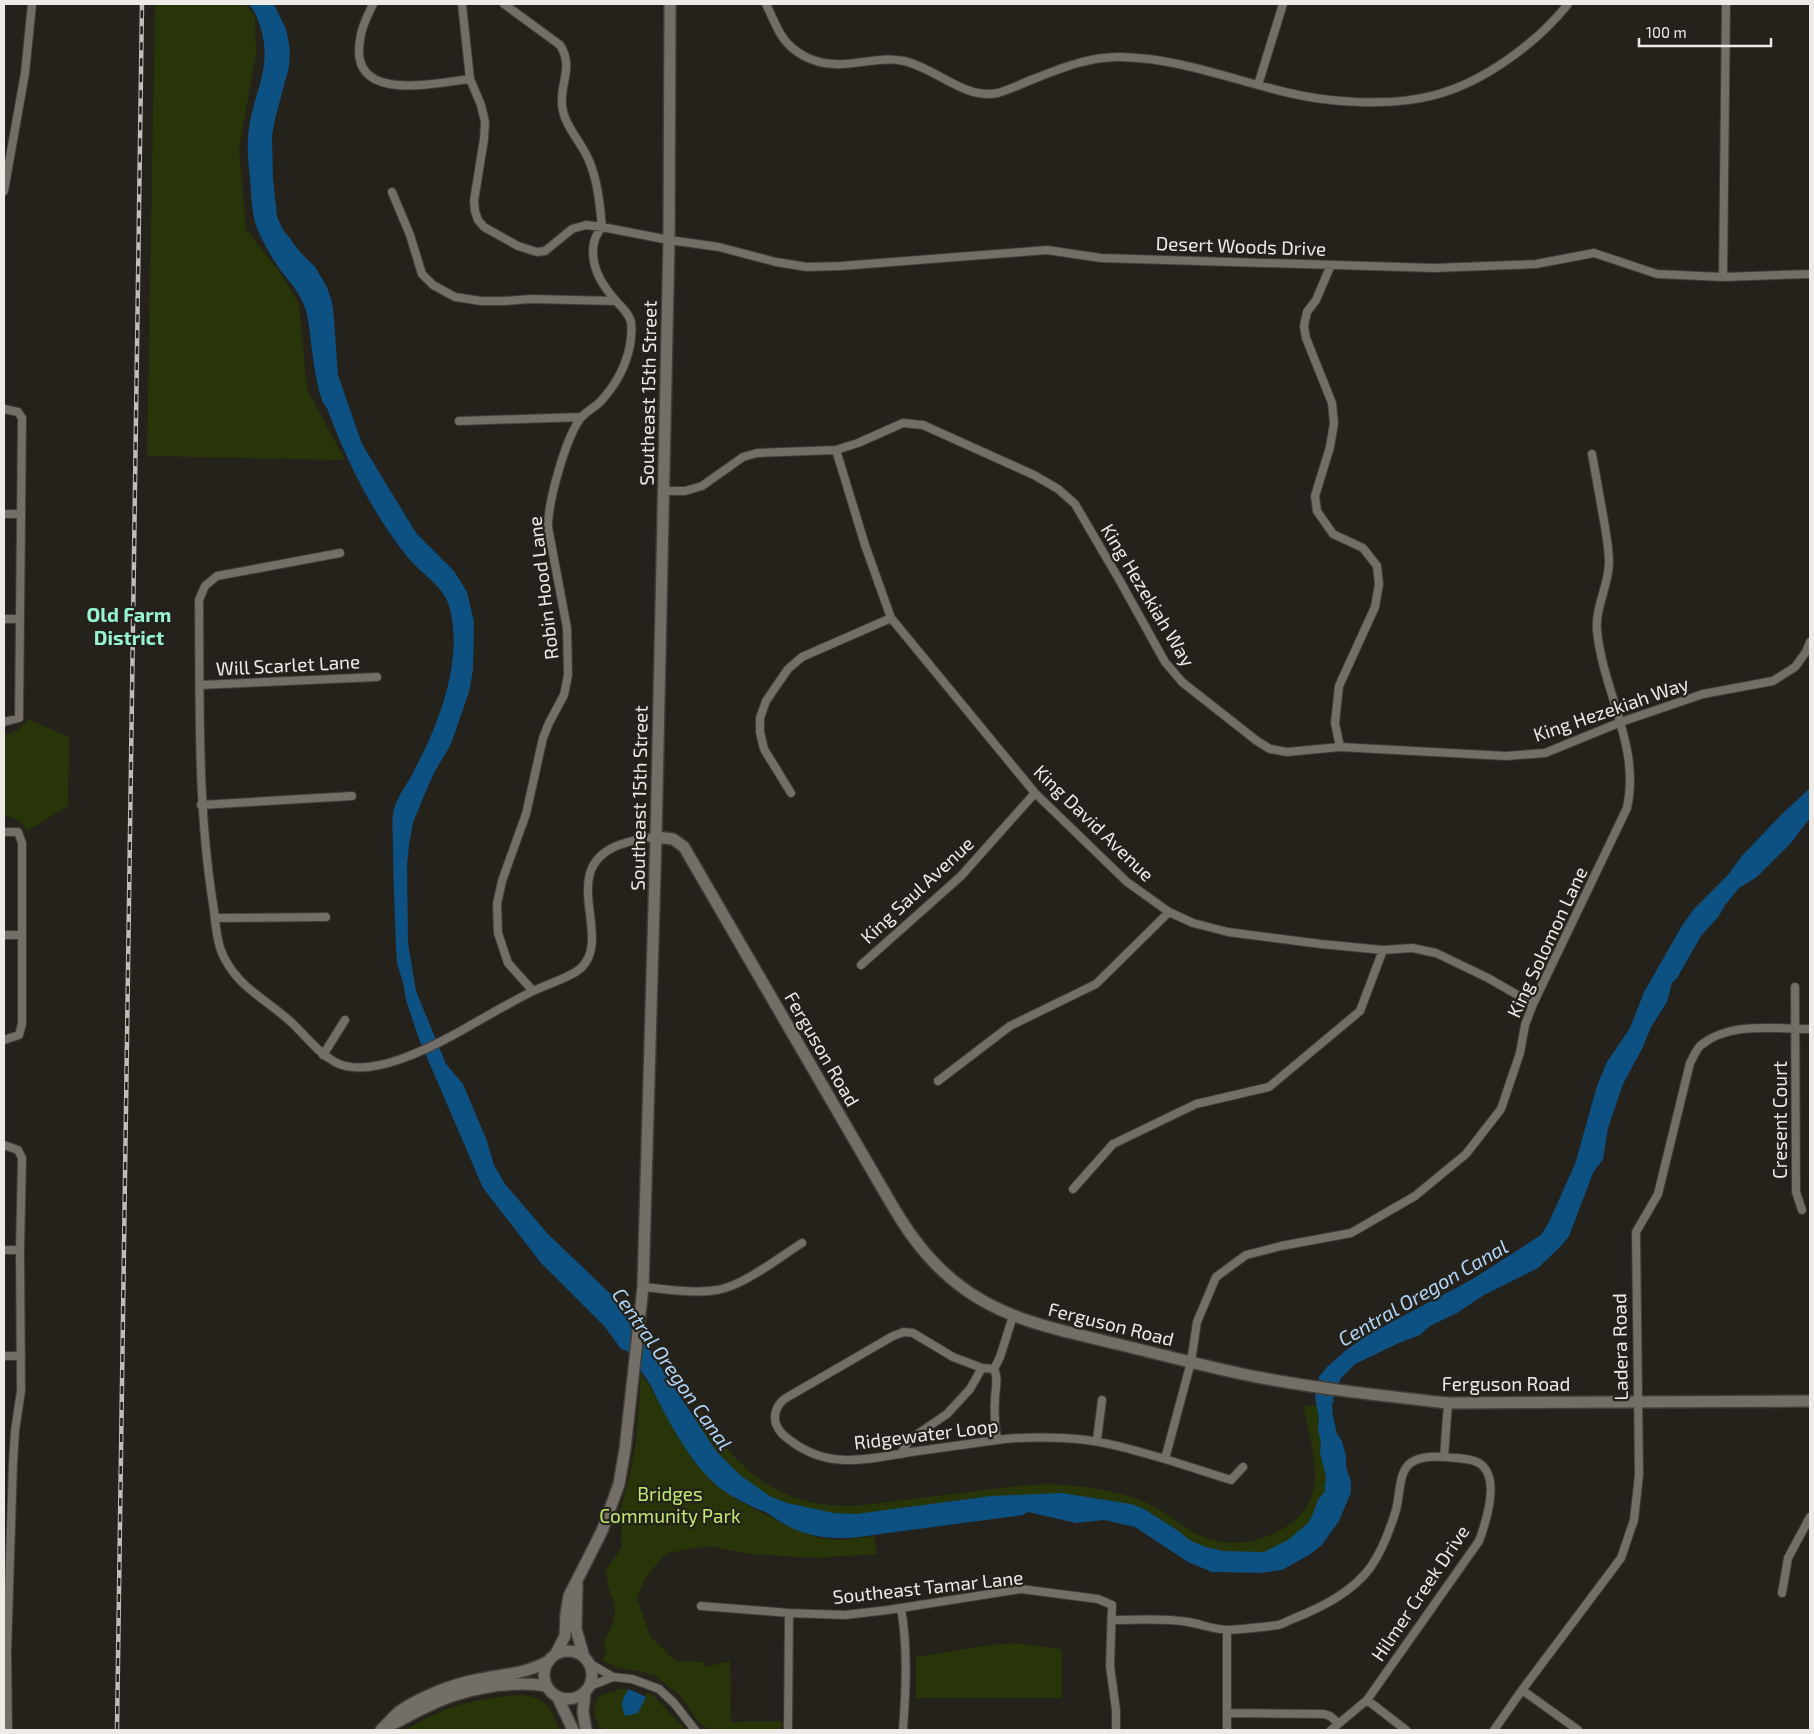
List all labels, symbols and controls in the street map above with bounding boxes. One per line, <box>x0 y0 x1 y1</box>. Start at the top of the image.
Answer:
scale bar <box>1639 15 1772 47</box>
text: 100 m <box>1646 23 1687 41</box>
street label: Desert Woods Drive <box>1155 231 1327 260</box>
street label: Southeast 15th Street <box>634 300 661 486</box>
street label: Robin Hood Lane <box>522 515 563 661</box>
street label: King Hezekiah Way <box>1097 519 1200 670</box>
district label: Old Farm District <box>87 602 171 649</box>
street label: Will Scarlet Lane <box>215 649 361 680</box>
street label: King Hezekiah Way <box>1530 671 1692 746</box>
street label: Southeast 15th Street <box>625 705 652 891</box>
street label: King David Avenue <box>1030 759 1159 886</box>
street label: King Saul Avenue <box>855 831 978 948</box>
street label: King Solomon Lane <box>1501 863 1592 1021</box>
street label: Ferguson Road <box>780 987 865 1110</box>
street label: Cresent Court <box>1768 1061 1791 1179</box>
water label: Central Oregon Canal <box>1333 1234 1512 1351</box>
water label: Central Oregon Canal <box>608 1283 738 1454</box>
street label: Ladera Road <box>1607 1293 1632 1401</box>
street label: Ferguson Road <box>1046 1297 1176 1350</box>
street label: Ferguson Road <box>1442 1372 1570 1395</box>
street label: Ridgewater Loop <box>852 1413 999 1454</box>
park label: Bridges Community Park <box>599 1482 741 1527</box>
street label: Hilmer Creek Drive <box>1366 1520 1474 1665</box>
street label: Southeast Tamar Lane <box>831 1565 1024 1608</box>

